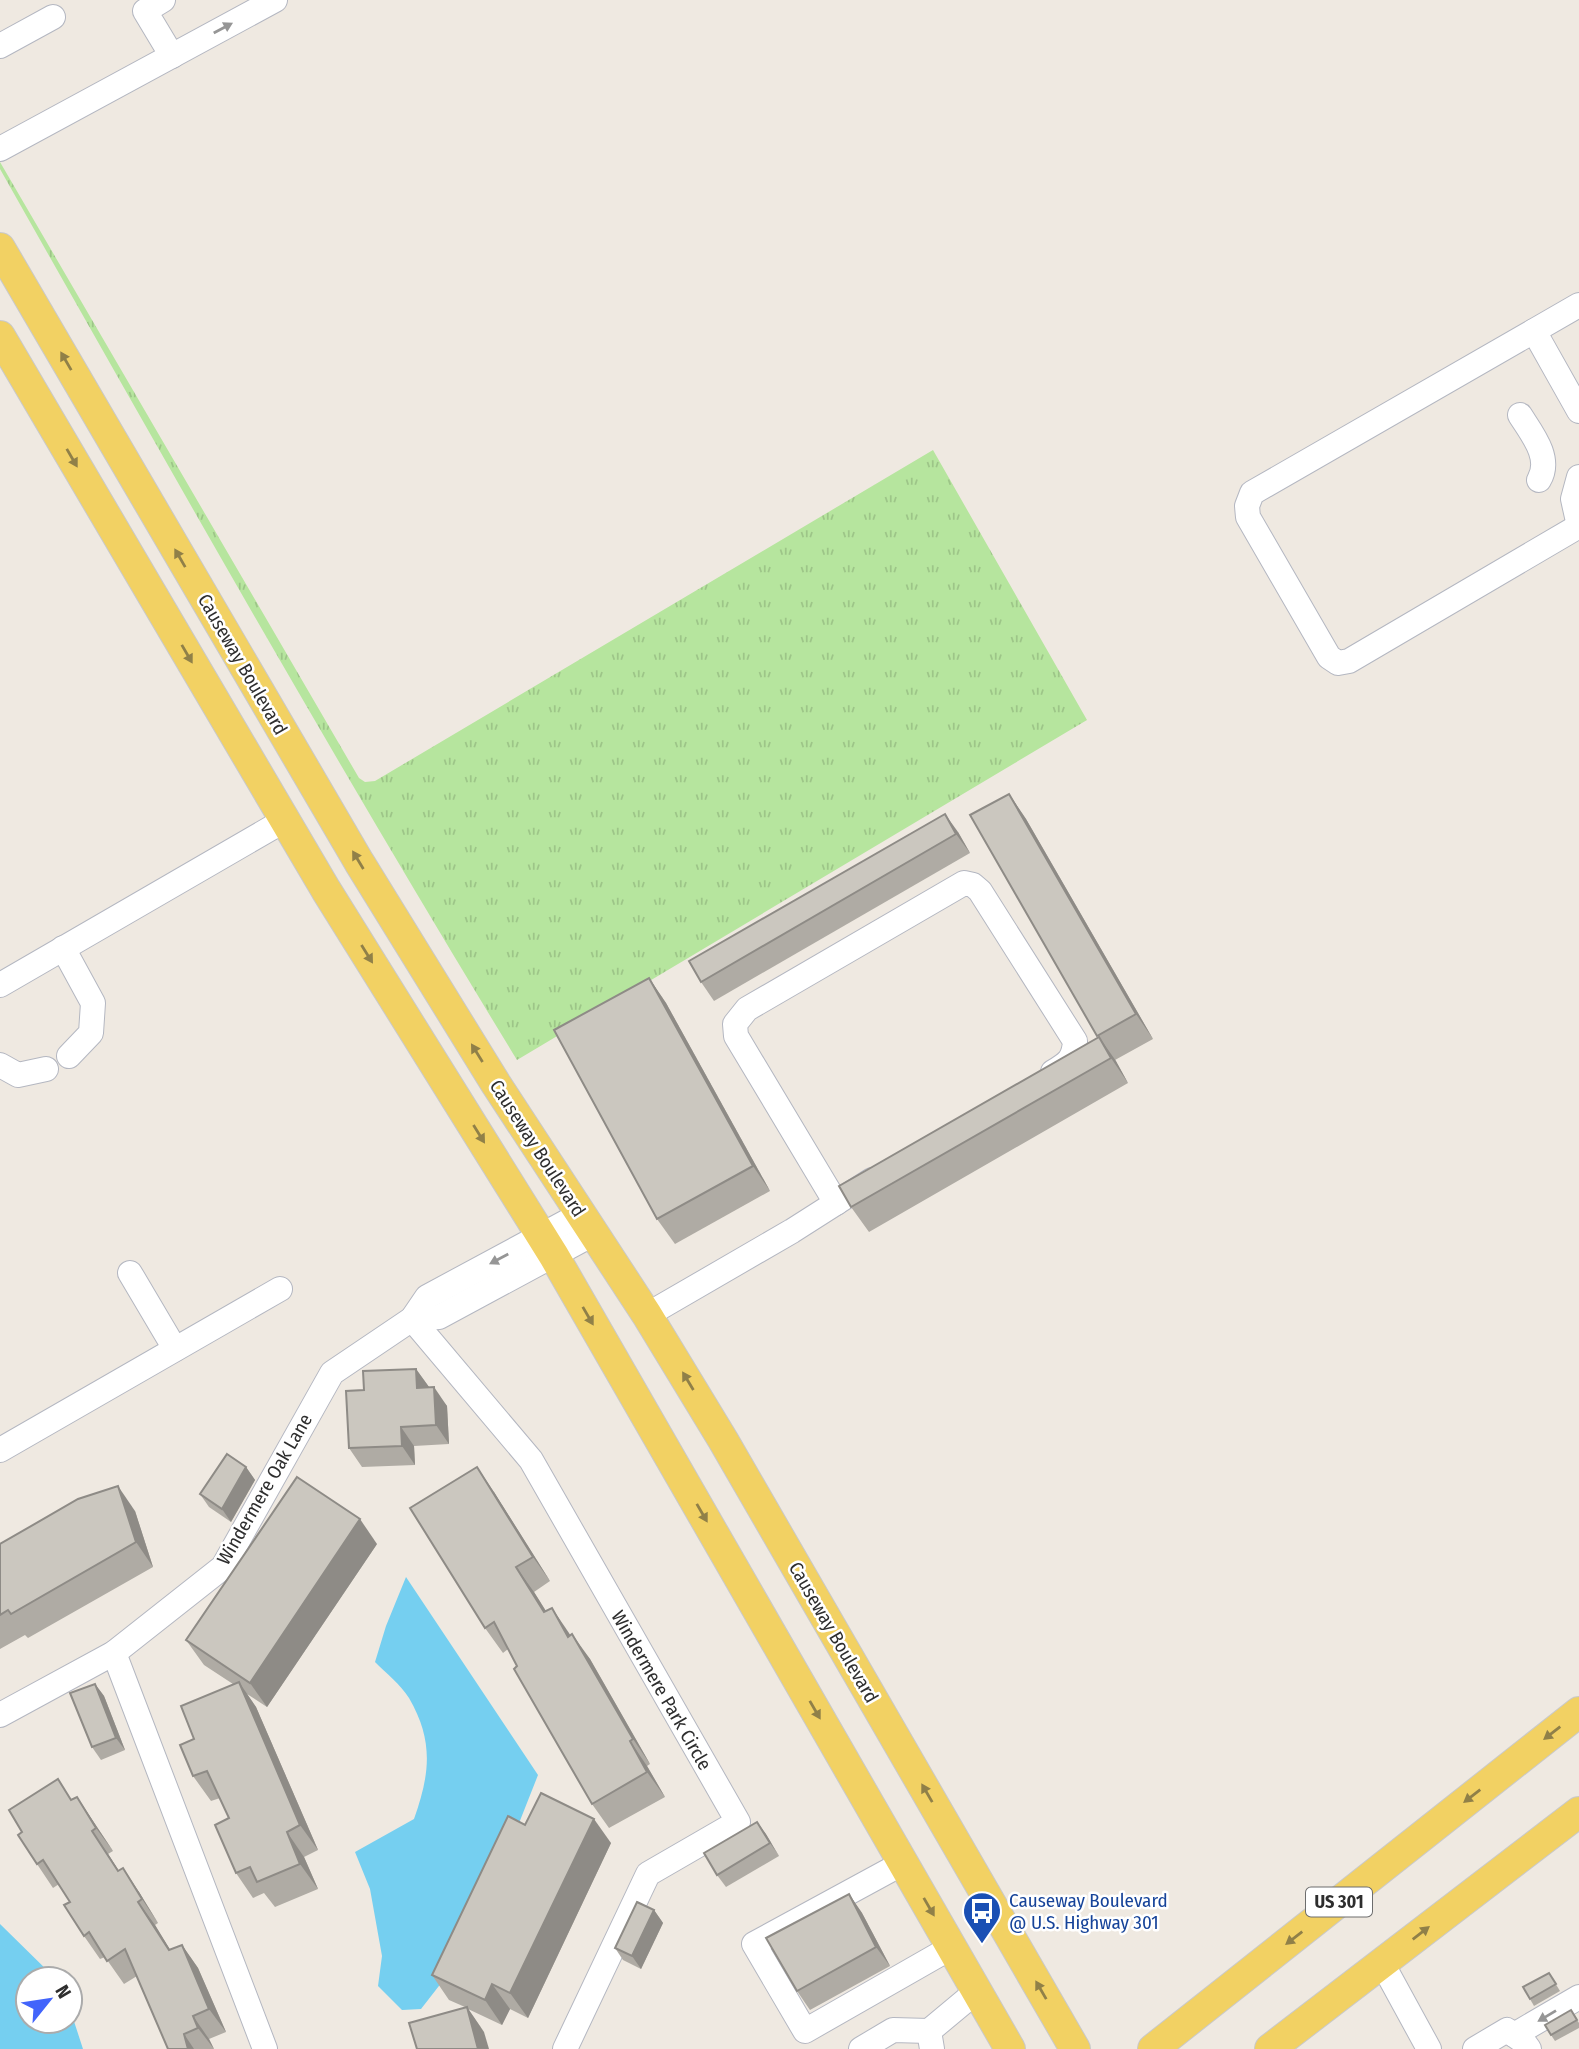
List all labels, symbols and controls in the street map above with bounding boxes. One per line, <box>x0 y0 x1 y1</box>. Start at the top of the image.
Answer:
one-way arrow <box>214 22 233 34</box>
one-way arrow <box>60 352 72 371</box>
one-way arrow <box>66 448 78 467</box>
one-way arrow <box>175 548 187 568</box>
street label: Causeway Boulevard <box>193 590 292 739</box>
one-way arrow <box>181 644 193 663</box>
one-way arrow <box>351 850 364 869</box>
one-way arrow <box>360 945 373 964</box>
one-way arrow <box>471 1044 484 1063</box>
street label: Causeway Boulevard <box>485 1075 590 1221</box>
one-way arrow <box>472 1124 485 1143</box>
one-way arrow <box>489 1252 509 1264</box>
one-way arrow <box>582 1306 594 1325</box>
one-way arrow <box>681 1372 694 1391</box>
street label: Windermere Oak Lane <box>212 1410 317 1569</box>
one-way arrow <box>696 1503 708 1522</box>
street label: Causeway Boulevard <box>784 1558 883 1707</box>
street label: Windermere Park Circle <box>607 1606 717 1774</box>
one-way arrow <box>809 1700 821 1720</box>
one-way arrow <box>1544 1725 1561 1740</box>
one-way arrow <box>922 1783 934 1803</box>
one-way arrow <box>1463 1789 1481 1803</box>
road number: US 301 <box>1306 1888 1372 1916</box>
place label: Causeway Boulevard @ U.S. Highway 301 <box>1009 1889 1168 1934</box>
bus stop icon: Causeway Boulevard @ U.S. Highway 301 <box>961 1890 1003 1945</box>
one-way arrow <box>922 1898 935 1917</box>
one-way arrow <box>1412 1926 1430 1940</box>
one-way arrow <box>1285 1930 1303 1945</box>
north arrow <box>14 1965 84 2035</box>
one-way arrow <box>1035 1980 1047 2000</box>
text: N <box>50 1981 76 2002</box>
one-way arrow <box>1537 2010 1556 2022</box>

